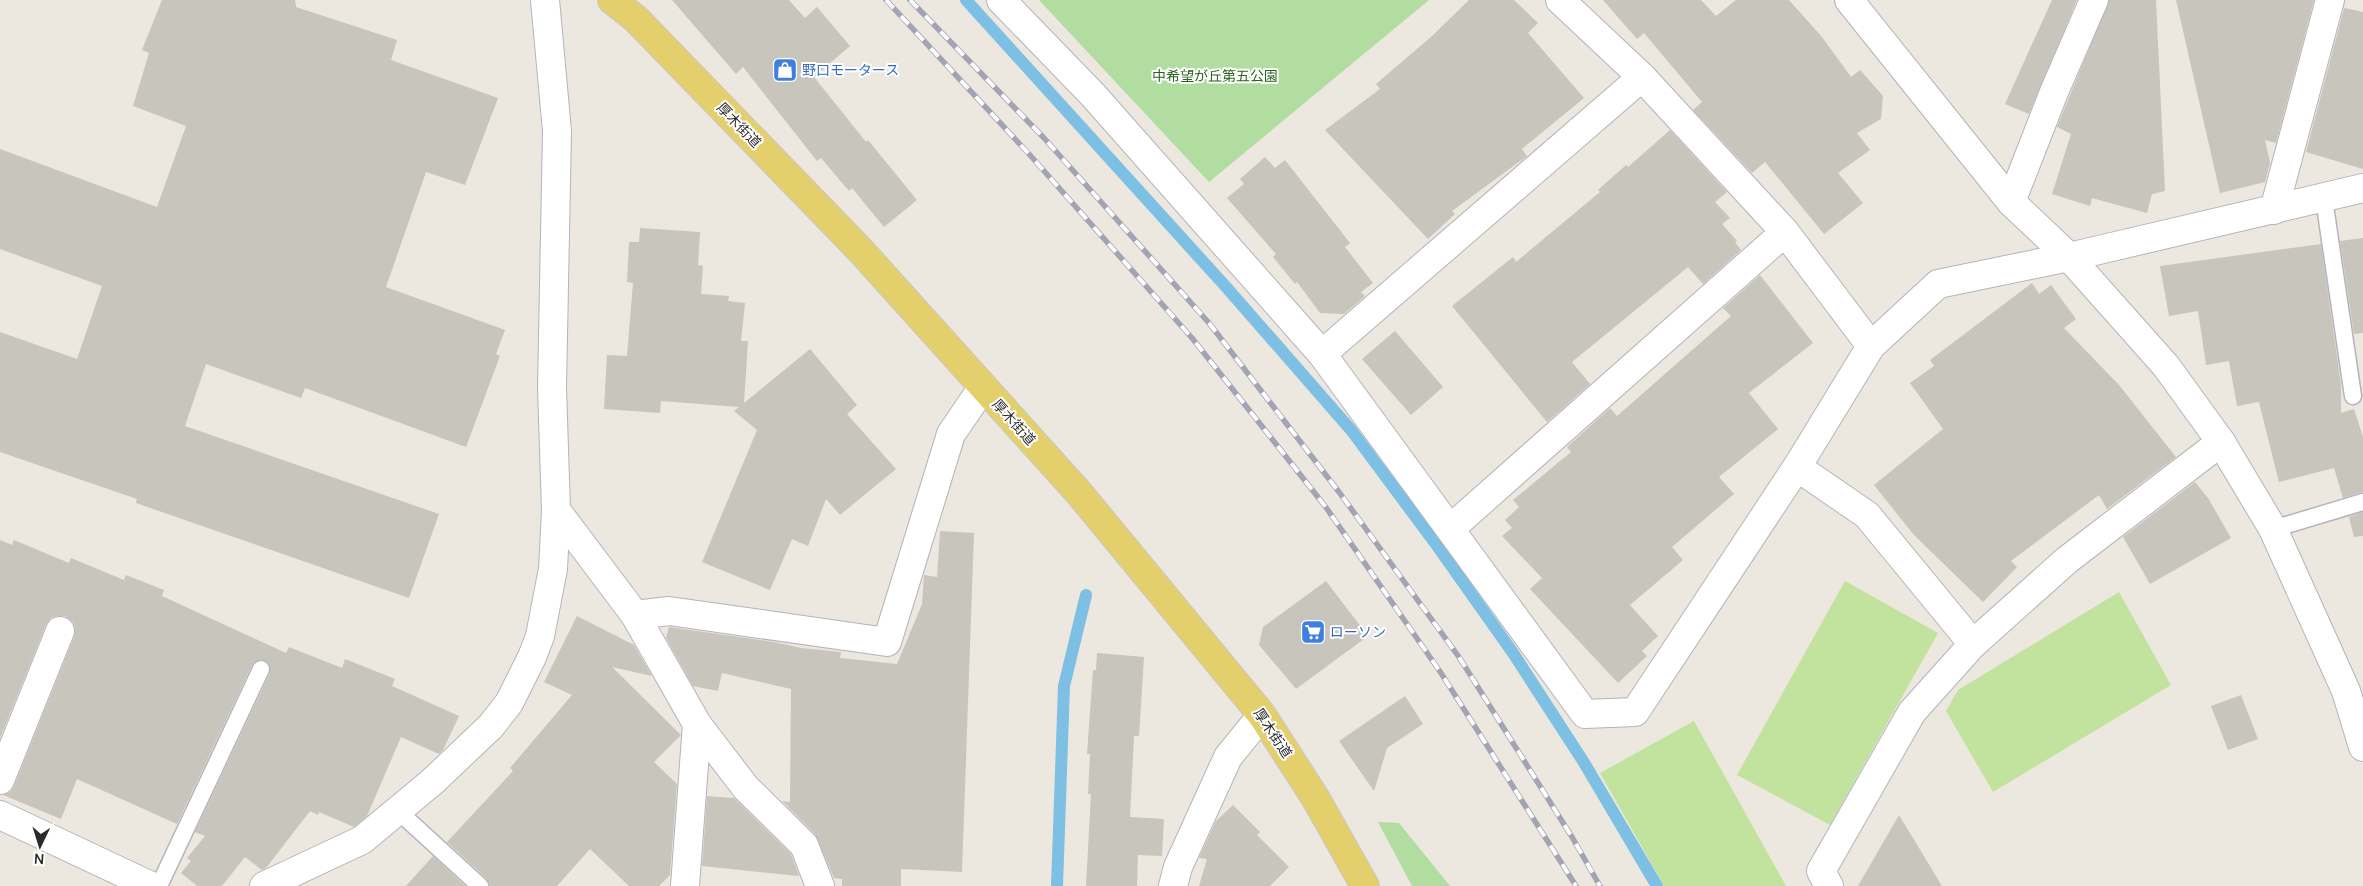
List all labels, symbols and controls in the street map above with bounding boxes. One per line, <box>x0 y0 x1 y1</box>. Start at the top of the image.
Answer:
shop icon: 野口モータース <box>772 57 798 83</box>
place label: 野口モータース <box>802 60 899 79</box>
park label: 中希望が丘第五公園 <box>1152 66 1278 85</box>
street label: 厚木街道 <box>713 98 766 151</box>
street label: 厚木街道 <box>989 395 1040 449</box>
supermarket icon: ローソン <box>1300 619 1326 645</box>
place label: ローソン <box>1330 622 1386 641</box>
street label: 厚木街道 <box>1250 704 1297 761</box>
north arrow <box>15 821 65 871</box>
text: N <box>33 850 45 869</box>

